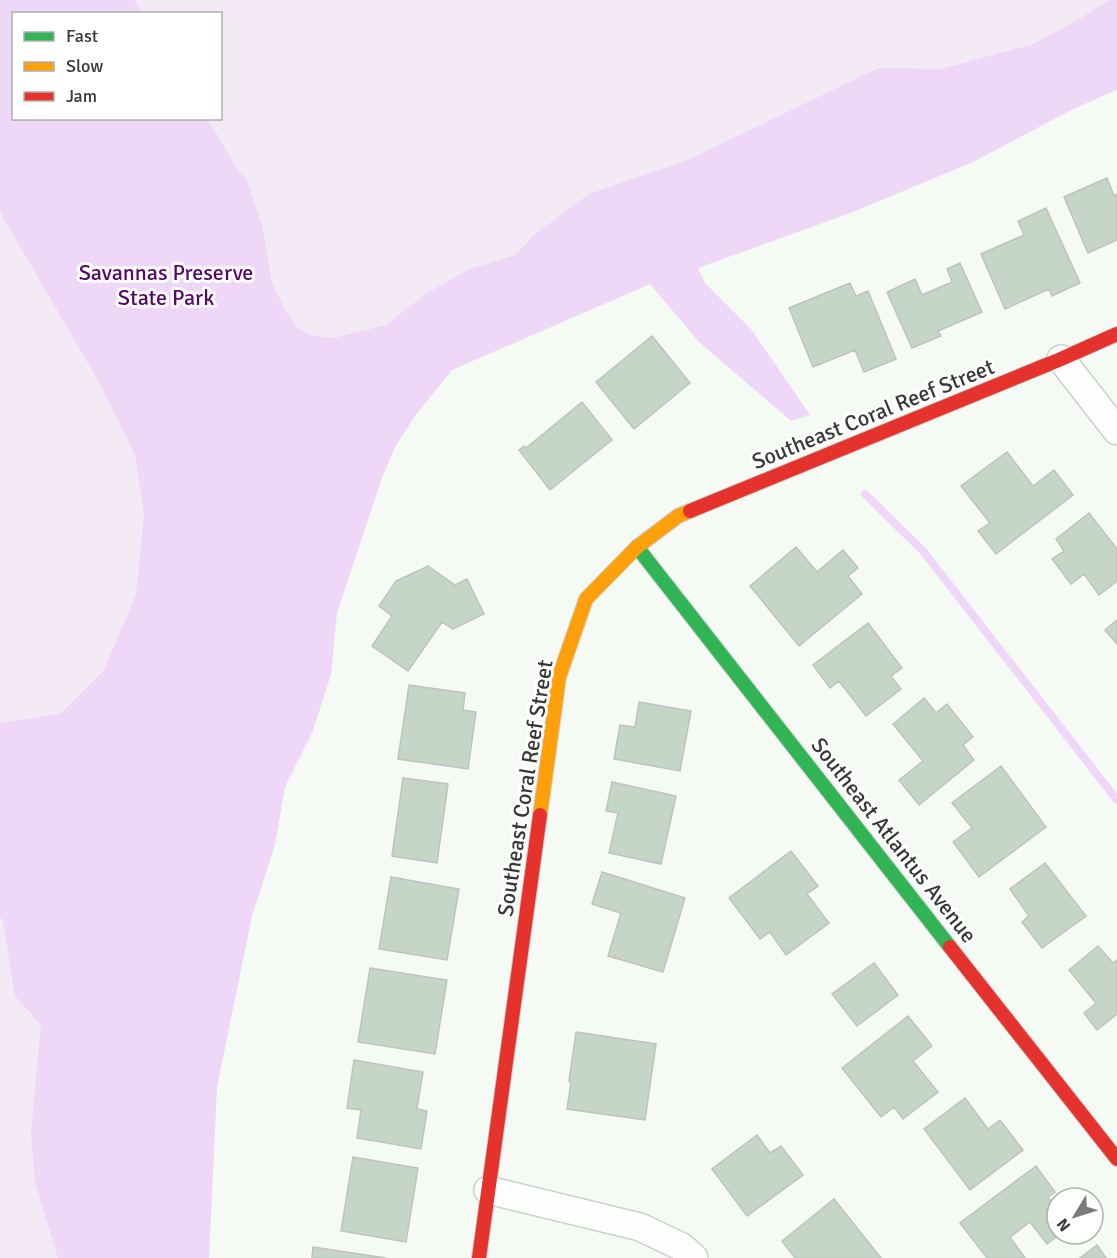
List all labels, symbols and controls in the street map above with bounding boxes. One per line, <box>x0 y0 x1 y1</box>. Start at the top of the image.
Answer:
legend <box>12 12 222 120</box>
text: Fast <box>66 25 98 47</box>
text: Slow <box>66 55 103 77</box>
text: Jam <box>66 85 97 107</box>
park label: Savannas Preserve State Park <box>79 259 253 311</box>
street label: Southeast Coral Reef Street <box>748 353 998 475</box>
street label: Southeast Coral Reef Street <box>491 658 559 918</box>
street label: Southeast Atlantus Avenue <box>805 732 983 948</box>
north arrow <box>1045 1186 1105 1246</box>
text: N <box>1053 1214 1075 1235</box>

